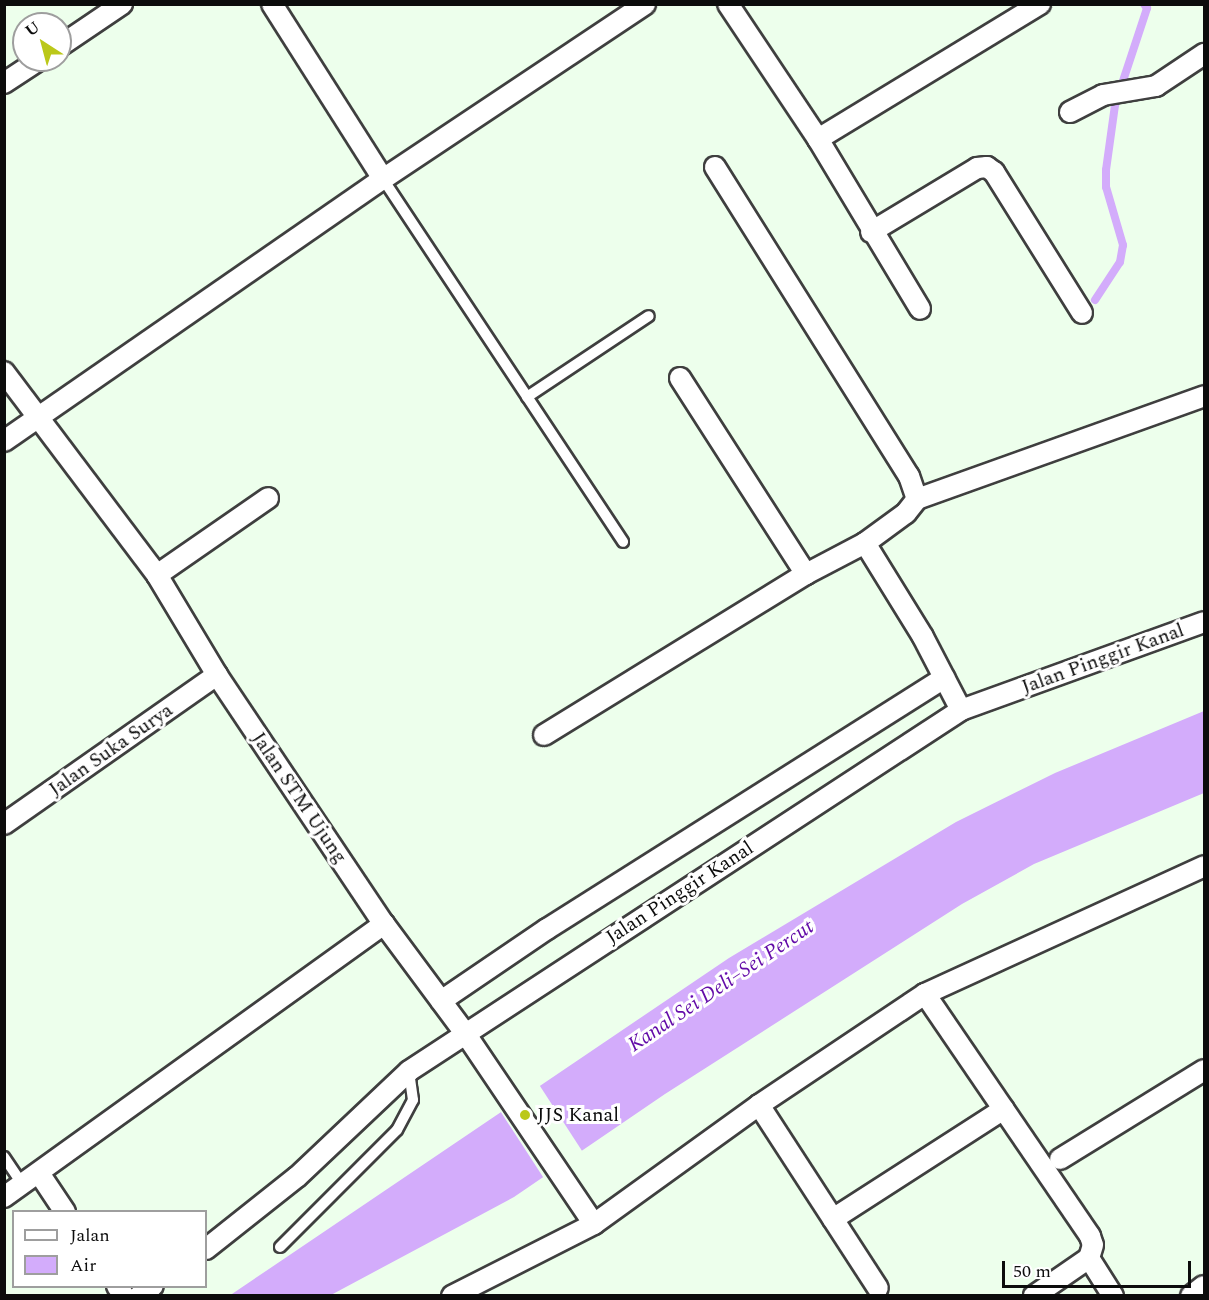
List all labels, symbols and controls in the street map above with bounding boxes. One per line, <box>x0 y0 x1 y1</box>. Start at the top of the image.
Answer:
north arrow <box>12 12 72 72</box>
text: U <box>20 15 45 43</box>
street label: Jalan Pinggir Kanal <box>1018 618 1188 700</box>
street label: Jalan Suka Surya <box>44 698 178 802</box>
street label: Jalan STM Ujung <box>246 728 352 868</box>
street label: Jalan Pinggir Kanal <box>602 836 758 950</box>
water label: Kanal Sei Deli–Sei Percut <box>623 914 819 1058</box>
place label: JJS Kanal <box>537 1103 619 1127</box>
marker: JJS Kanal <box>518 1108 532 1122</box>
legend <box>12 1210 207 1288</box>
text: Jalan <box>70 1222 110 1249</box>
scale bar <box>1005 1249 1194 1287</box>
text: Air <box>70 1252 96 1279</box>
text: 50 m <box>1013 1258 1051 1285</box>

